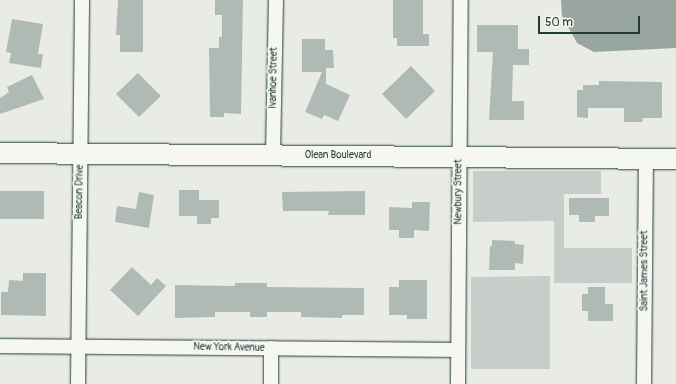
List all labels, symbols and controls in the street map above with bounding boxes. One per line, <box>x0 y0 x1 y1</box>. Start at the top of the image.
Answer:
scale bar <box>540 8 642 34</box>
text: 50 m <box>545 15 573 30</box>
street label: Ivanhoe Street <box>267 47 281 109</box>
street label: Olean Boulevard <box>305 150 371 162</box>
street label: Newbury Street <box>453 159 465 225</box>
street label: Beacon Drive <box>74 165 86 219</box>
street label: Saint James Street <box>639 231 651 311</box>
street label: New York Avenue <box>193 341 265 355</box>

